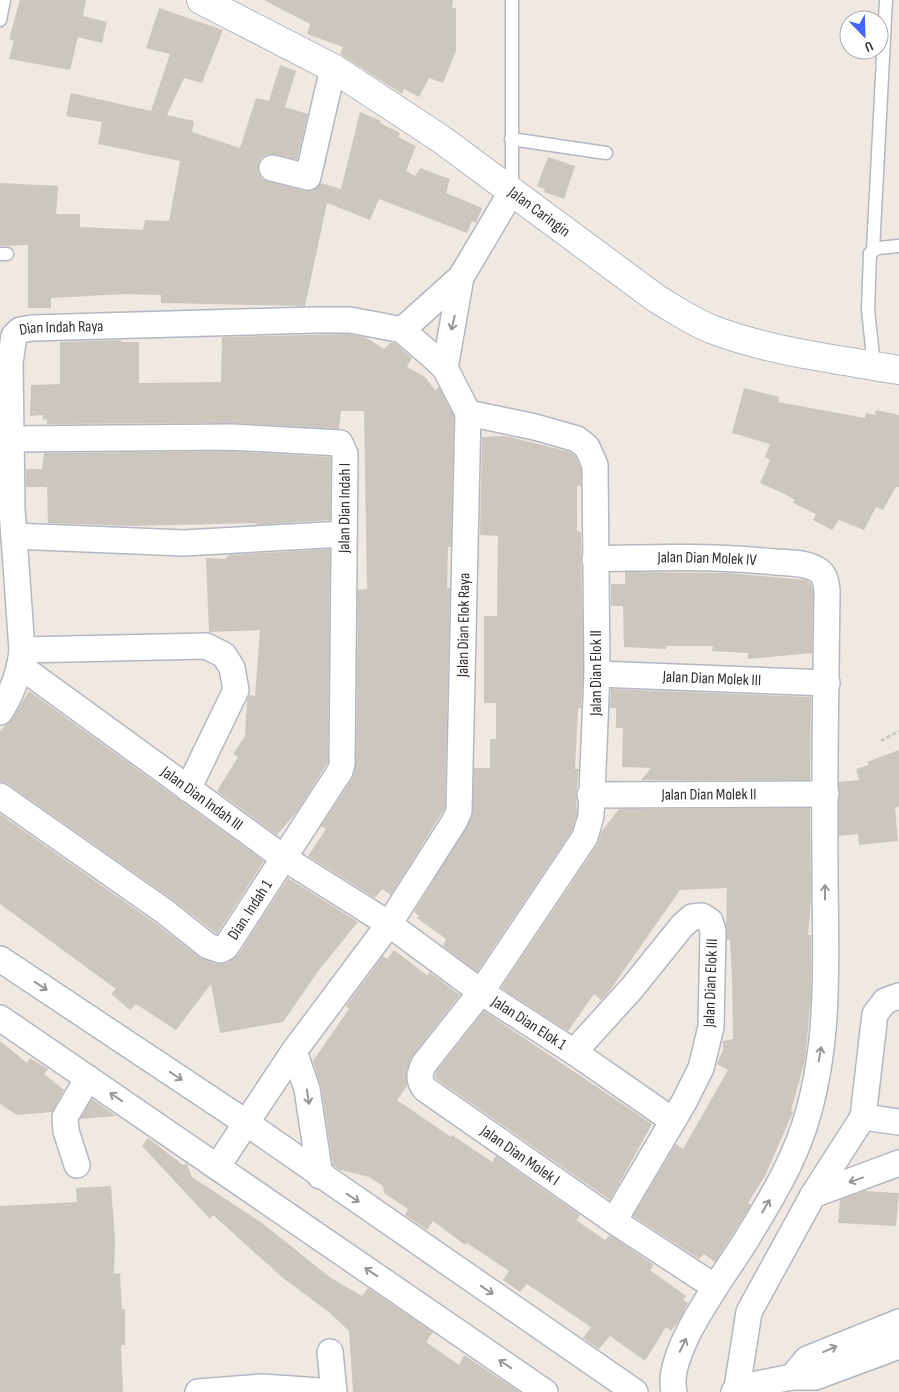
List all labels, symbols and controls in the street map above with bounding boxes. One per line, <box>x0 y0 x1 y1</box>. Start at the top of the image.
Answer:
north arrow <box>839 10 889 60</box>
text: U <box>862 37 876 56</box>
street label: Jalan Caringin <box>504 182 574 241</box>
one-way arrow <box>448 314 458 330</box>
street label: Dian Indah Raya <box>18 316 104 339</box>
street label: Jalan Dian Indah I <box>335 463 354 554</box>
street label: Jalan Dian Molek IV <box>656 548 758 570</box>
street label: Jalan Dian Elok Raya <box>454 573 474 678</box>
street label: Jalan Dian Elok II <box>587 630 606 717</box>
street label: Jalan Dian Molek III <box>661 667 761 690</box>
street label: Jalan Dian Indah III <box>157 762 247 834</box>
street label: Jalan Dian Molek II <box>660 785 757 804</box>
street label: Dian. Indah 1 <box>224 876 277 943</box>
one-way arrow <box>820 884 830 900</box>
street label: Jalan Dian Elok III <box>700 938 722 1029</box>
one-way arrow <box>33 981 47 991</box>
street label: Jalan Dian Elok 1 <box>487 991 570 1054</box>
one-way arrow <box>816 1047 826 1063</box>
one-way arrow <box>168 1071 182 1081</box>
one-way arrow <box>303 1089 313 1105</box>
one-way arrow <box>109 1092 123 1102</box>
street label: Jalan Dian Molek I <box>476 1121 563 1190</box>
one-way arrow <box>849 1176 864 1185</box>
one-way arrow <box>345 1193 359 1203</box>
one-way arrow <box>762 1199 772 1214</box>
one-way arrow <box>364 1267 378 1277</box>
one-way arrow <box>479 1285 493 1295</box>
one-way arrow <box>678 1338 688 1353</box>
one-way arrow <box>822 1343 837 1353</box>
one-way arrow <box>498 1359 512 1369</box>

